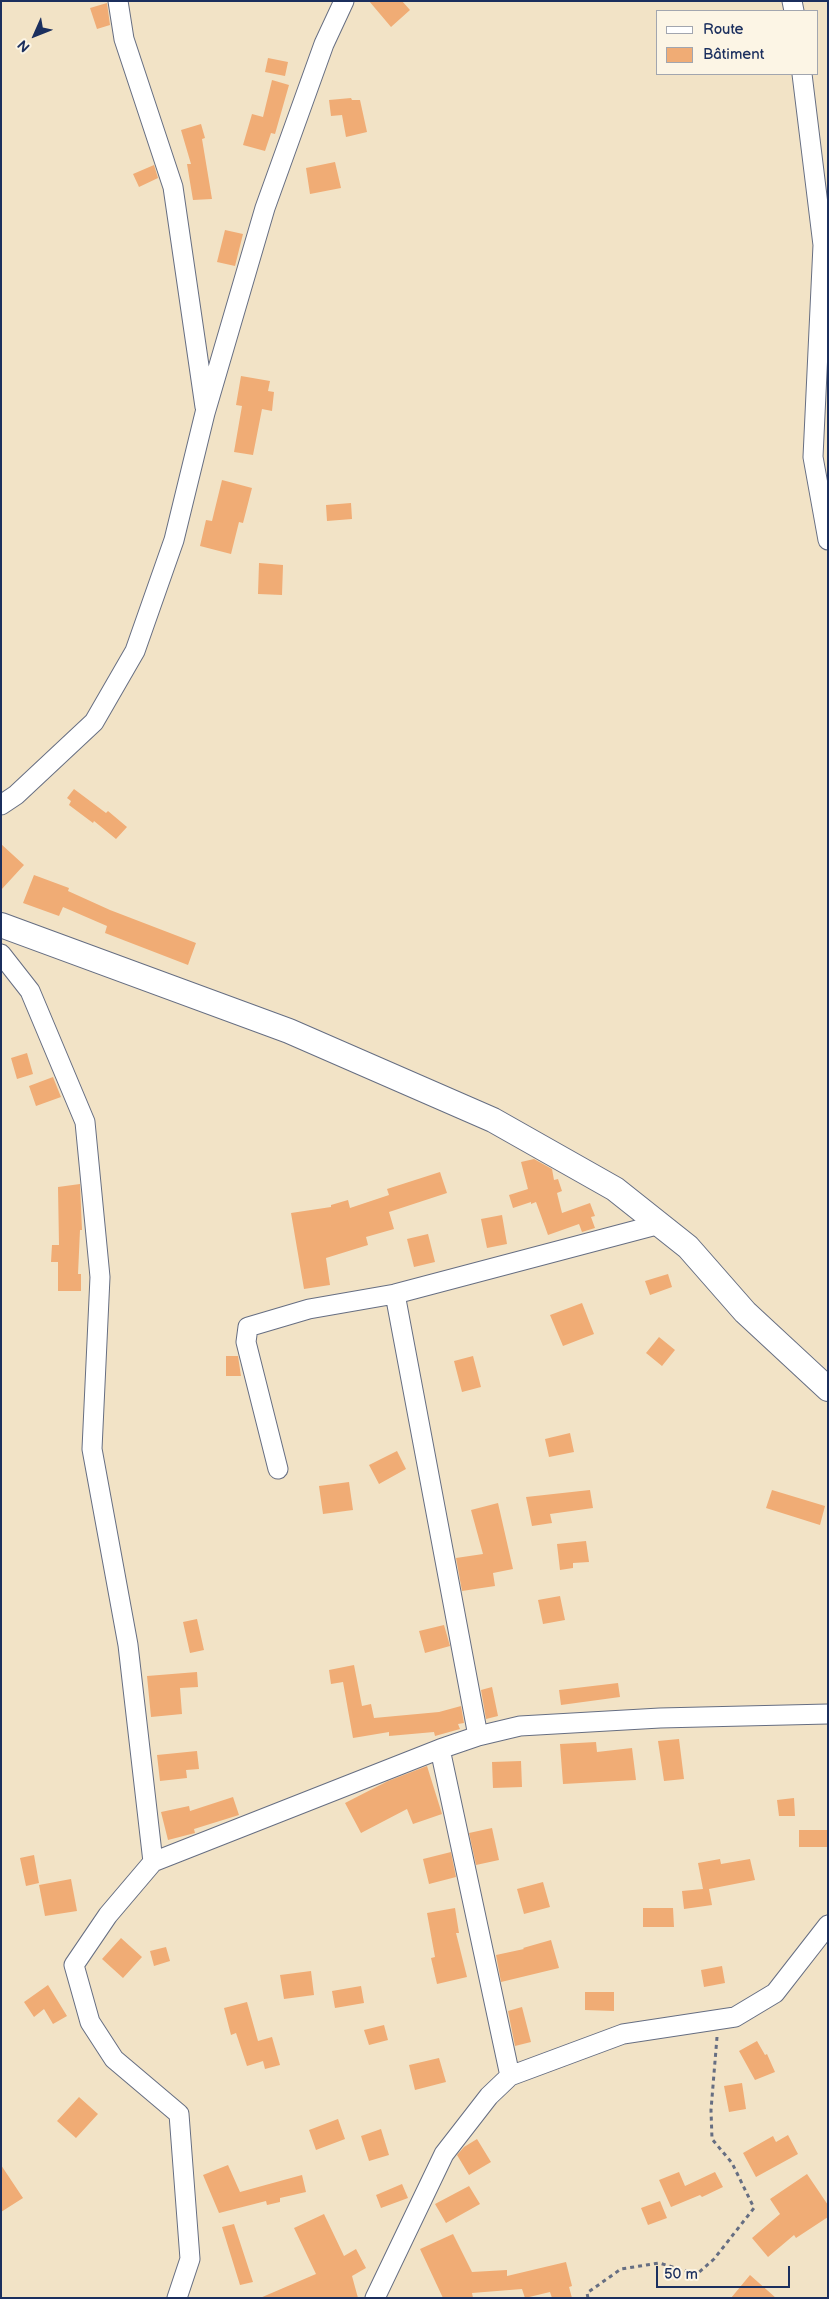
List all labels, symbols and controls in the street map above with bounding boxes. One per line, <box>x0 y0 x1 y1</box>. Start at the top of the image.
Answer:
north arrow <box>10 10 60 60</box>
legend <box>656 10 819 75</box>
text: Route <box>703 20 743 39</box>
text: N <box>14 36 34 55</box>
text: Bâtiment <box>703 45 764 64</box>
scale bar <box>659 2256 793 2288</box>
text: 50 m <box>664 2265 698 2284</box>

